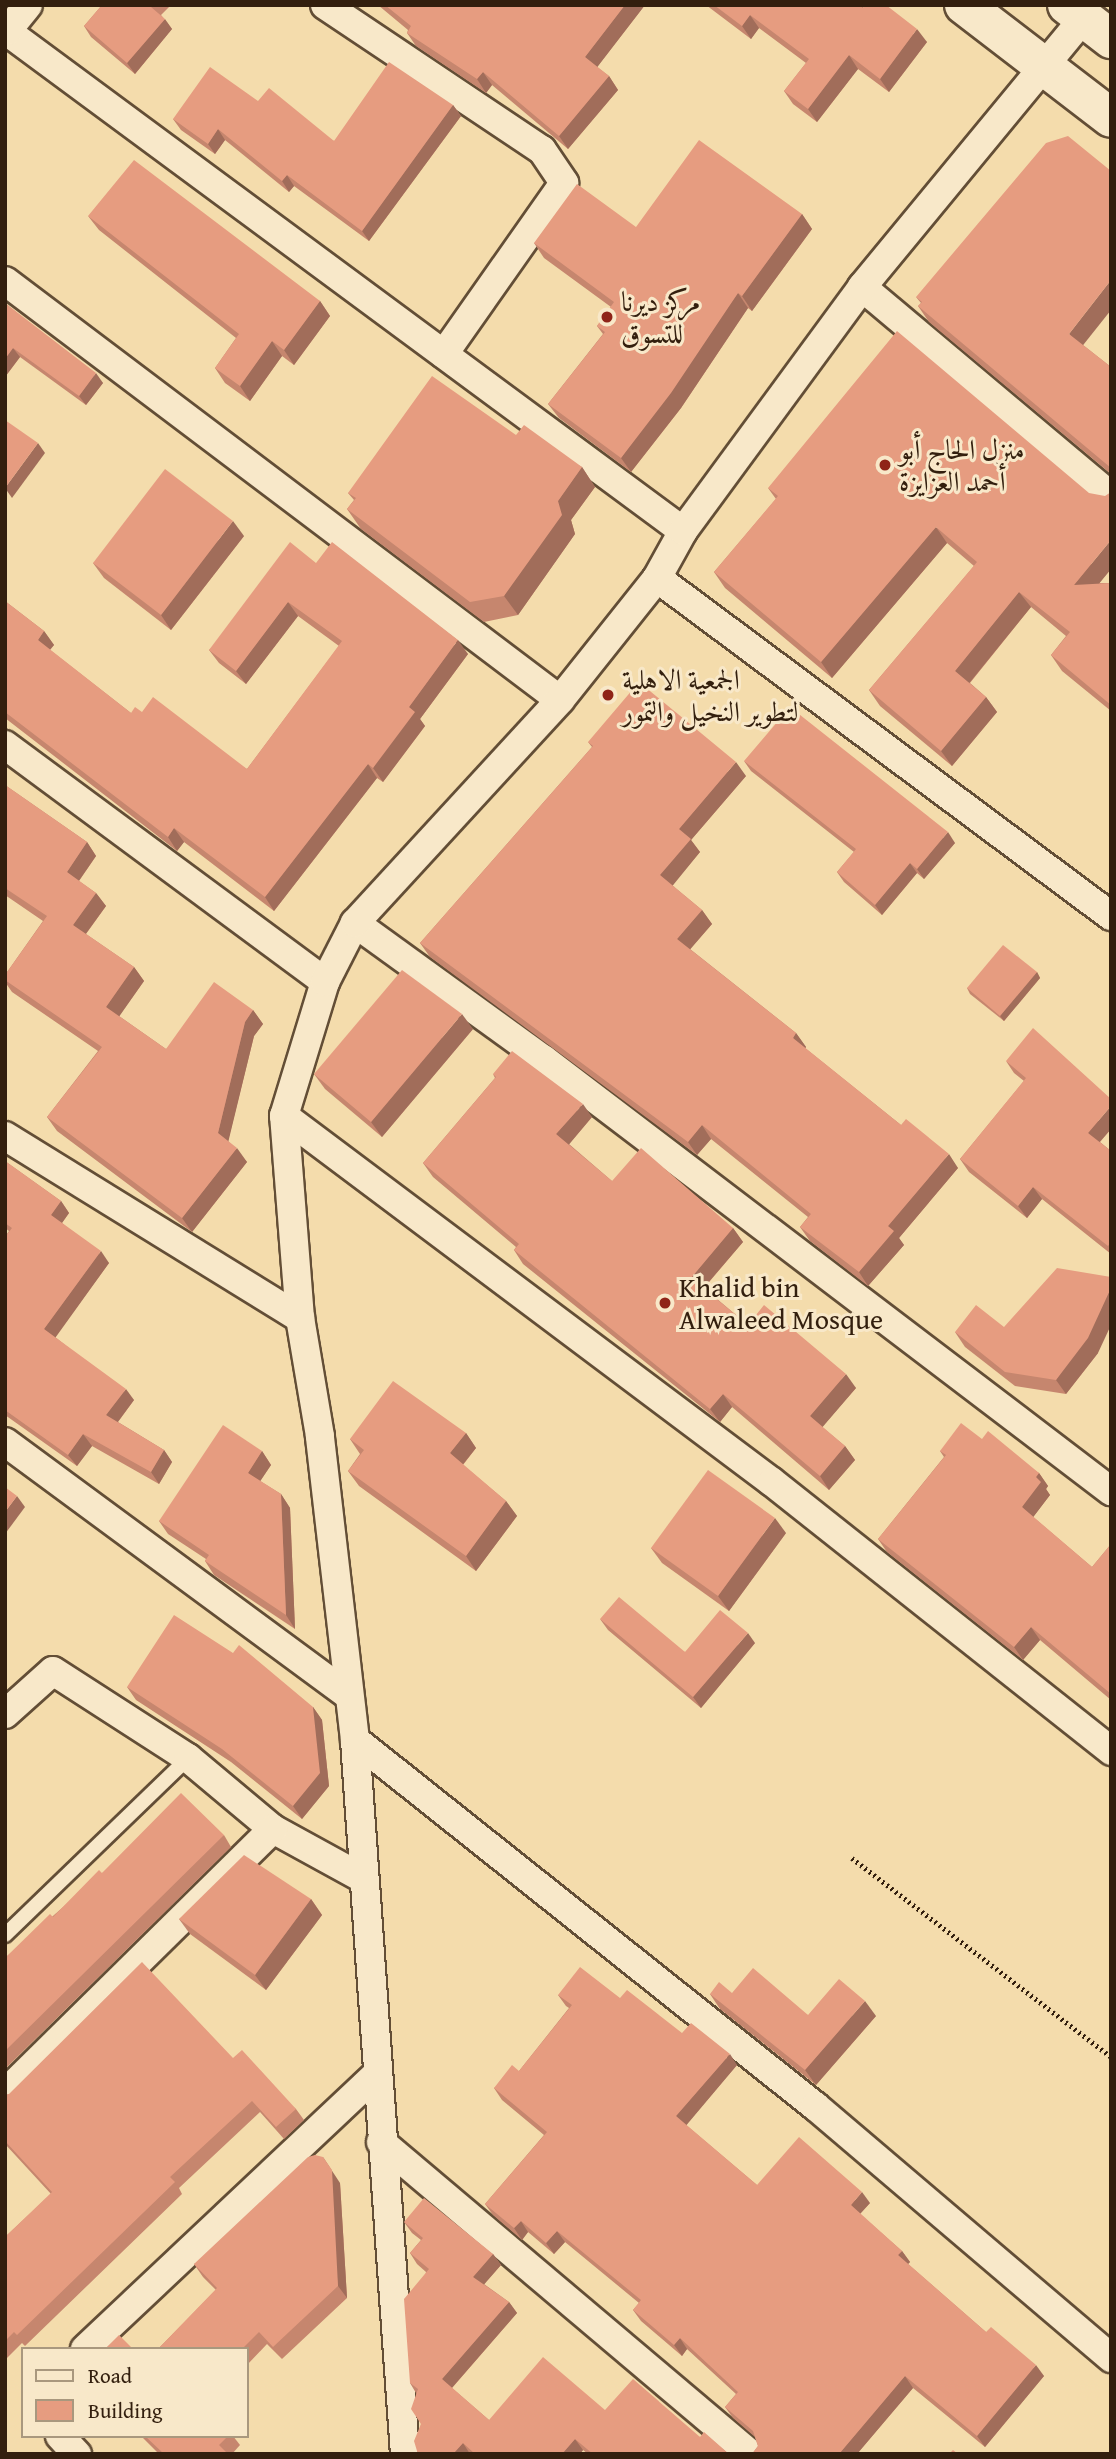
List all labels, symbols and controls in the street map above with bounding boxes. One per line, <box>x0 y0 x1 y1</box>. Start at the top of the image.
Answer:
place label: مركز ديرنا للتسوق <box>621 284 700 350</box>
marker: مركز ديرنا للتسوق <box>599 309 615 325</box>
place label: منزل الحاج أبو أحمد العزايزة <box>899 432 1025 498</box>
marker: منزل الحاج أبو أحمد العزايزة <box>877 457 893 473</box>
place label: الجمعية الاهلية لتطوير النخيل والتمور <box>622 662 799 728</box>
marker: الجمعية الاهلية لتطوير النخيل والتمور <box>600 687 616 703</box>
place label: Khalid bin Alwaleed Mosque <box>679 1270 883 1336</box>
marker: Khalid bin Alwaleed Mosque <box>657 1295 673 1311</box>
legend <box>21 2347 248 2438</box>
text: Road <box>88 2360 132 2391</box>
text: Building <box>88 2395 162 2426</box>

